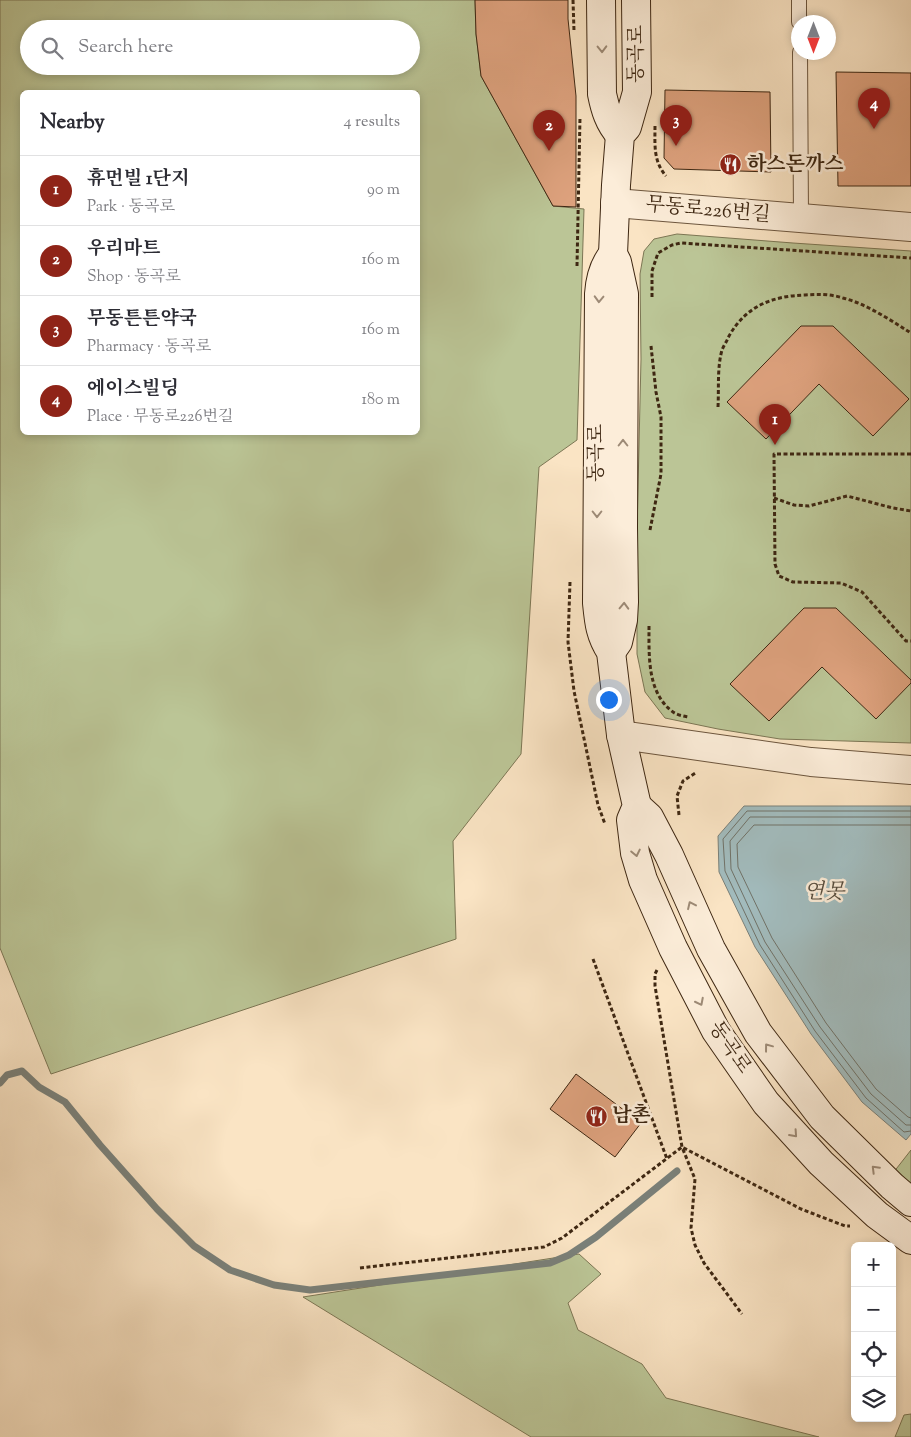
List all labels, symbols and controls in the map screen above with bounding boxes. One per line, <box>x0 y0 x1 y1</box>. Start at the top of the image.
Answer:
north arrow <box>791 15 836 60</box>
search box <box>20 20 420 75</box>
street label: 동곡로 <box>623 25 652 83</box>
icon: search <box>38 34 66 62</box>
text: Search here <box>78 34 173 61</box>
one-way arrow <box>596 45 607 53</box>
pin: 4 <box>858 88 890 129</box>
pin: 3 <box>660 105 692 146</box>
text: Nearby <box>40 108 105 138</box>
pin: 2 <box>533 110 565 151</box>
text: 4 results <box>344 111 400 134</box>
place label: 하스돈까스 <box>747 151 844 180</box>
restaurant icon: 하스돈까스 <box>719 153 743 177</box>
text: 휴먼빌 1단지 <box>87 166 189 193</box>
text: 1 <box>53 179 59 202</box>
text: 90 m <box>367 179 400 202</box>
street label: 무동로226번길 <box>644 191 772 231</box>
text: Park · 동곡로 <box>87 196 175 219</box>
text: 우리마트 <box>87 236 160 263</box>
text: 2 <box>52 249 60 272</box>
text: 160 m <box>362 249 400 272</box>
text: Shop · 동곡로 <box>87 266 180 289</box>
one-way arrow <box>593 296 604 304</box>
text: 무동튼튼약국 <box>87 306 197 333</box>
text: 3 <box>53 319 59 342</box>
text: 160 m <box>362 319 400 342</box>
text: Pharmacy · 동곡로 <box>87 336 211 359</box>
text: 에이스빌딩 <box>87 376 179 403</box>
text: 4 <box>52 389 60 412</box>
text: 180 m <box>361 389 400 412</box>
pin: 1 <box>759 404 791 445</box>
text: Place · 무동로226번길 <box>87 406 233 429</box>
street label: 동곡로 <box>583 424 612 482</box>
one-way arrow <box>618 439 628 446</box>
one-way arrow <box>592 511 602 519</box>
one-way arrow <box>618 601 629 609</box>
your location <box>596 687 622 713</box>
one-way arrow <box>630 849 641 857</box>
water label: 연못 <box>804 878 846 908</box>
one-way arrow <box>687 901 697 910</box>
one-way arrow <box>694 996 704 1005</box>
street label: 동곡로 <box>701 1016 757 1080</box>
one-way arrow <box>766 1044 774 1053</box>
place label: 남촌 <box>612 1102 651 1131</box>
restaurant icon: 남촌 <box>584 1104 608 1128</box>
one-way arrow <box>788 1128 797 1137</box>
one-way arrow <box>872 1166 881 1175</box>
map controls <box>851 1242 896 1422</box>
button: + <box>851 1242 896 1287</box>
button: − <box>851 1287 896 1332</box>
button: locate <box>851 1332 896 1377</box>
button: layers <box>851 1377 896 1422</box>

